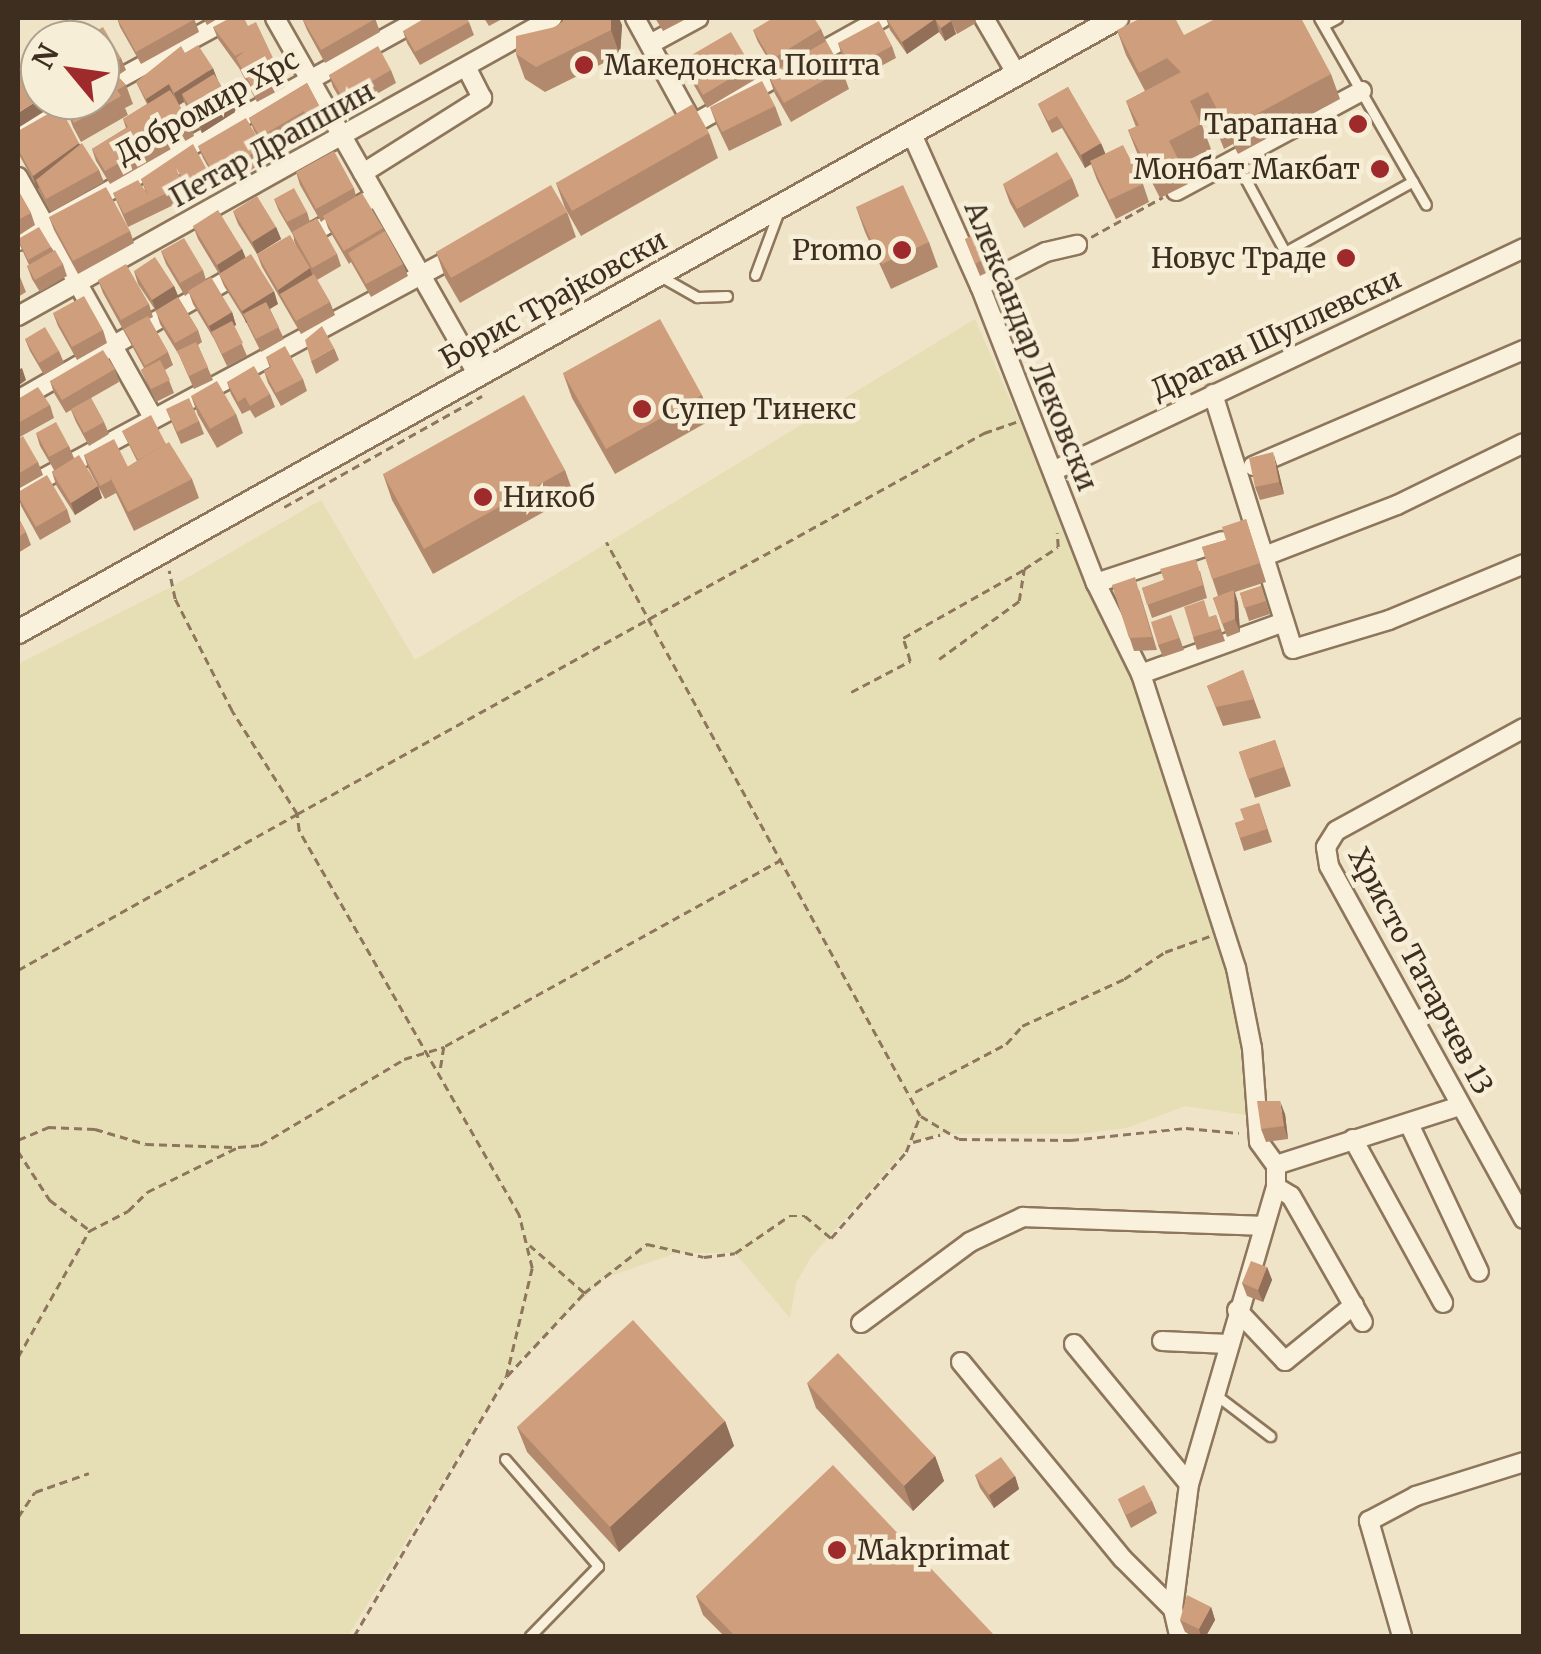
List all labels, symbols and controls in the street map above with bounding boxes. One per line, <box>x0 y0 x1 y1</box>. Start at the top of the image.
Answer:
north arrow <box>20 20 120 120</box>
text: N <box>24 38 67 75</box>
street label: Добромир Хрс <box>110 42 304 170</box>
place label: Македонска Пошта <box>604 48 880 82</box>
marker: Македонска Пошта <box>573 54 595 76</box>
street label: Петар Драпшин <box>164 74 380 214</box>
place label: Тарапана <box>1204 107 1338 141</box>
marker: Тарапана <box>1347 113 1369 135</box>
place label: Монбат Макбат <box>1134 152 1360 186</box>
marker: Монбат Макбат <box>1369 158 1391 180</box>
street label: Александар Лековски <box>958 197 1104 495</box>
street label: Борис Трајковски <box>434 223 672 375</box>
place label: Promo <box>792 233 882 267</box>
marker: Promo <box>891 239 913 261</box>
place label: Новус Траде <box>1151 241 1326 275</box>
marker: Новус Траде <box>1335 247 1357 269</box>
street label: Драган Шуплевски <box>1146 261 1406 407</box>
place label: Супер Тинекс <box>662 392 856 426</box>
marker: Супер Тинекс <box>631 398 653 420</box>
place label: Никоб <box>503 480 595 514</box>
marker: Никоб <box>472 486 494 508</box>
street label: Христо Татарчев 13 <box>1342 842 1500 1100</box>
place label: Makprimat <box>857 1533 1010 1567</box>
marker: Makprimat <box>826 1539 848 1561</box>

